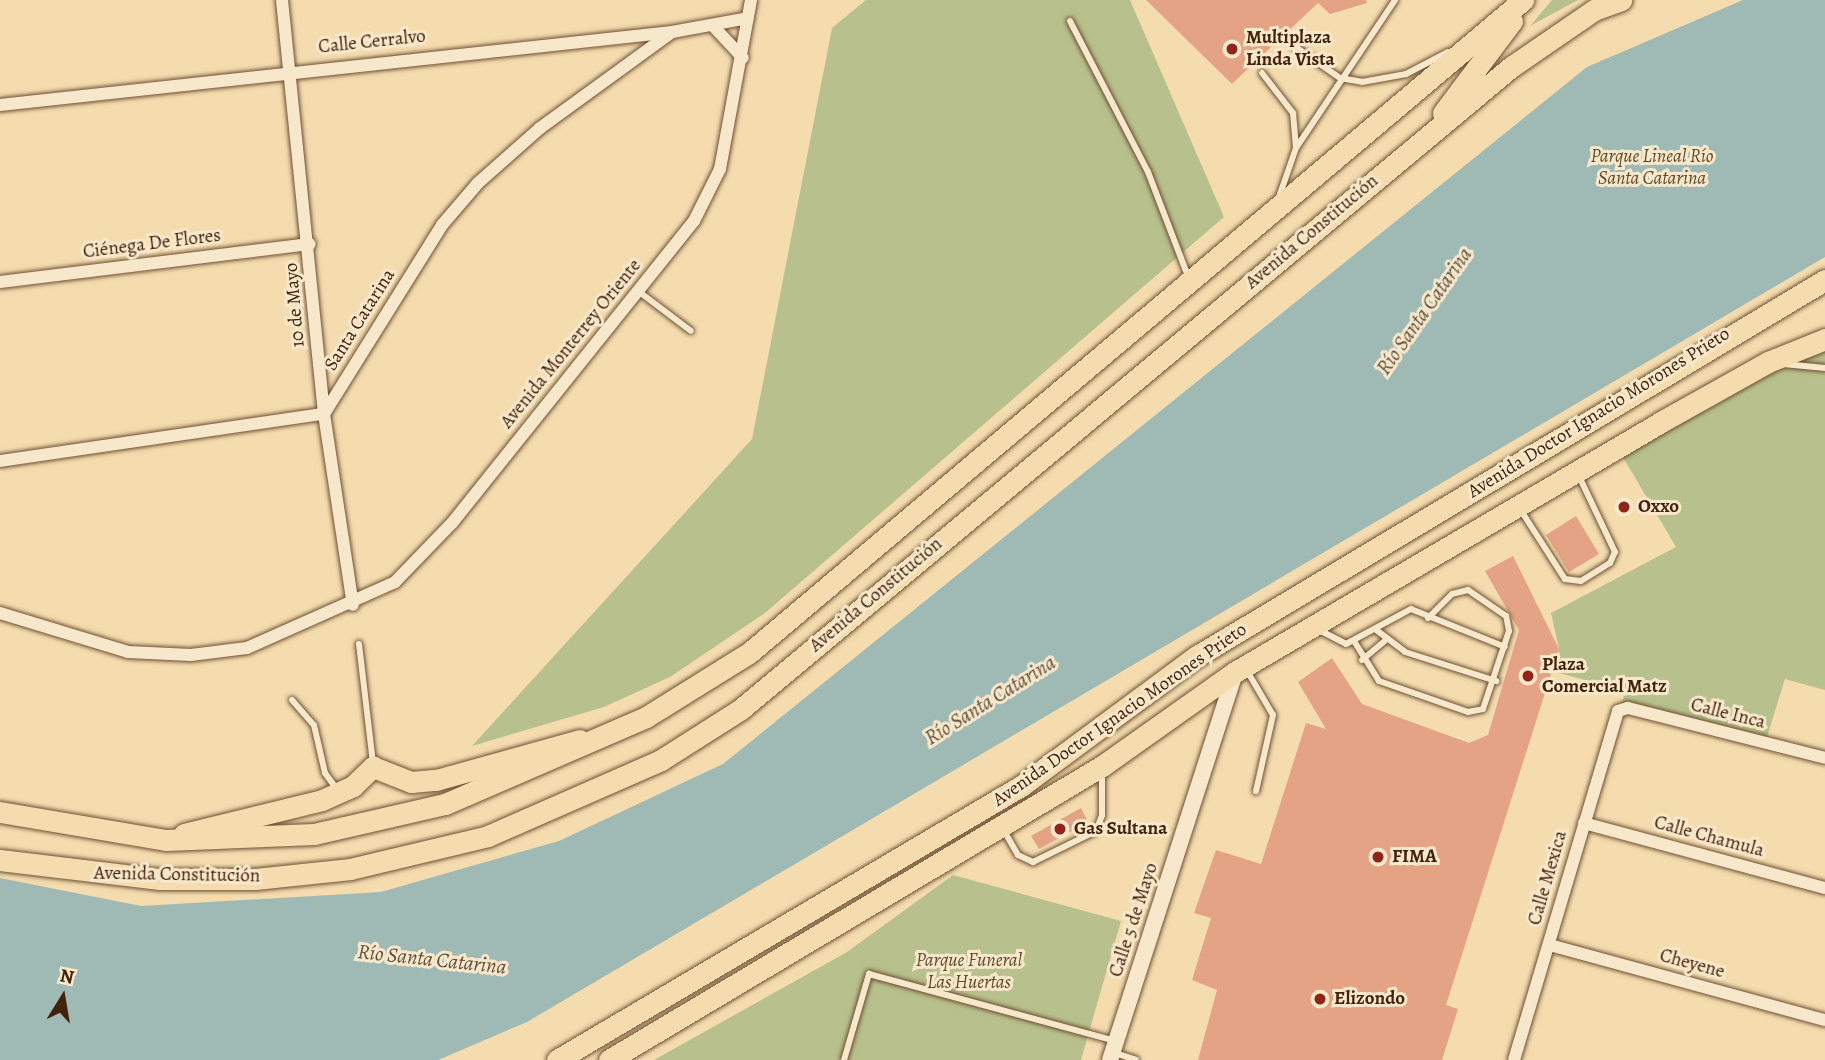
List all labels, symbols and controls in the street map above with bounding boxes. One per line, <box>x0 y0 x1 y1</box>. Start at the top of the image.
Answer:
street label: Calle Cerralvo <box>317 25 427 59</box>
place label: Multiplaza Linda Vista <box>1246 27 1335 71</box>
marker: Multiplaza Linda Vista <box>1224 41 1240 57</box>
park label: Parque Lineal Río Santa Catarina <box>1591 146 1713 190</box>
street label: Avenida Constitución <box>1241 170 1383 294</box>
street label: Ciénega De Flores <box>82 224 222 264</box>
water label: Río Santa Catarina <box>1371 243 1477 379</box>
street label: Avenida Monterrey Oriente <box>496 255 646 433</box>
street label: 10 de Mayo <box>280 262 310 348</box>
street label: Santa Catarina <box>320 265 400 375</box>
street label: Avenida Doctor Ignacio Morones Prieto <box>1464 323 1734 503</box>
place label: Oxxo <box>1638 496 1679 518</box>
marker: Oxxo <box>1616 499 1632 515</box>
street label: Avenida Constitución <box>805 533 947 657</box>
street label: Avenida Doctor Ignacio Morones Prieto <box>989 618 1251 812</box>
water label: Río Santa Catarina <box>920 650 1060 750</box>
place label: Plaza Comercial Matz <box>1542 654 1667 698</box>
marker: Plaza Comercial Matz <box>1520 668 1536 684</box>
street label: Calle Inca <box>1688 694 1768 734</box>
street label: Calle Chamula <box>1652 811 1766 863</box>
place label: Gas Sultana <box>1074 818 1167 840</box>
marker: Gas Sultana <box>1052 821 1068 837</box>
street label: Calle Mexica <box>1524 828 1572 928</box>
place label: FIMA <box>1392 846 1437 868</box>
marker: FIMA <box>1370 849 1386 865</box>
street label: Calle 5 de Mayo <box>1105 860 1163 980</box>
street label: Avenida Constitución <box>94 862 260 888</box>
water label: Río Santa Catarina <box>356 939 508 979</box>
street label: Cheyene <box>1657 944 1727 984</box>
park label: Parque Funeral Las Huertas <box>916 950 1022 994</box>
north arrow <box>28 962 98 1032</box>
text: N <box>58 962 76 990</box>
place label: Elizondo <box>1334 988 1405 1010</box>
marker: Elizondo <box>1312 991 1328 1007</box>

